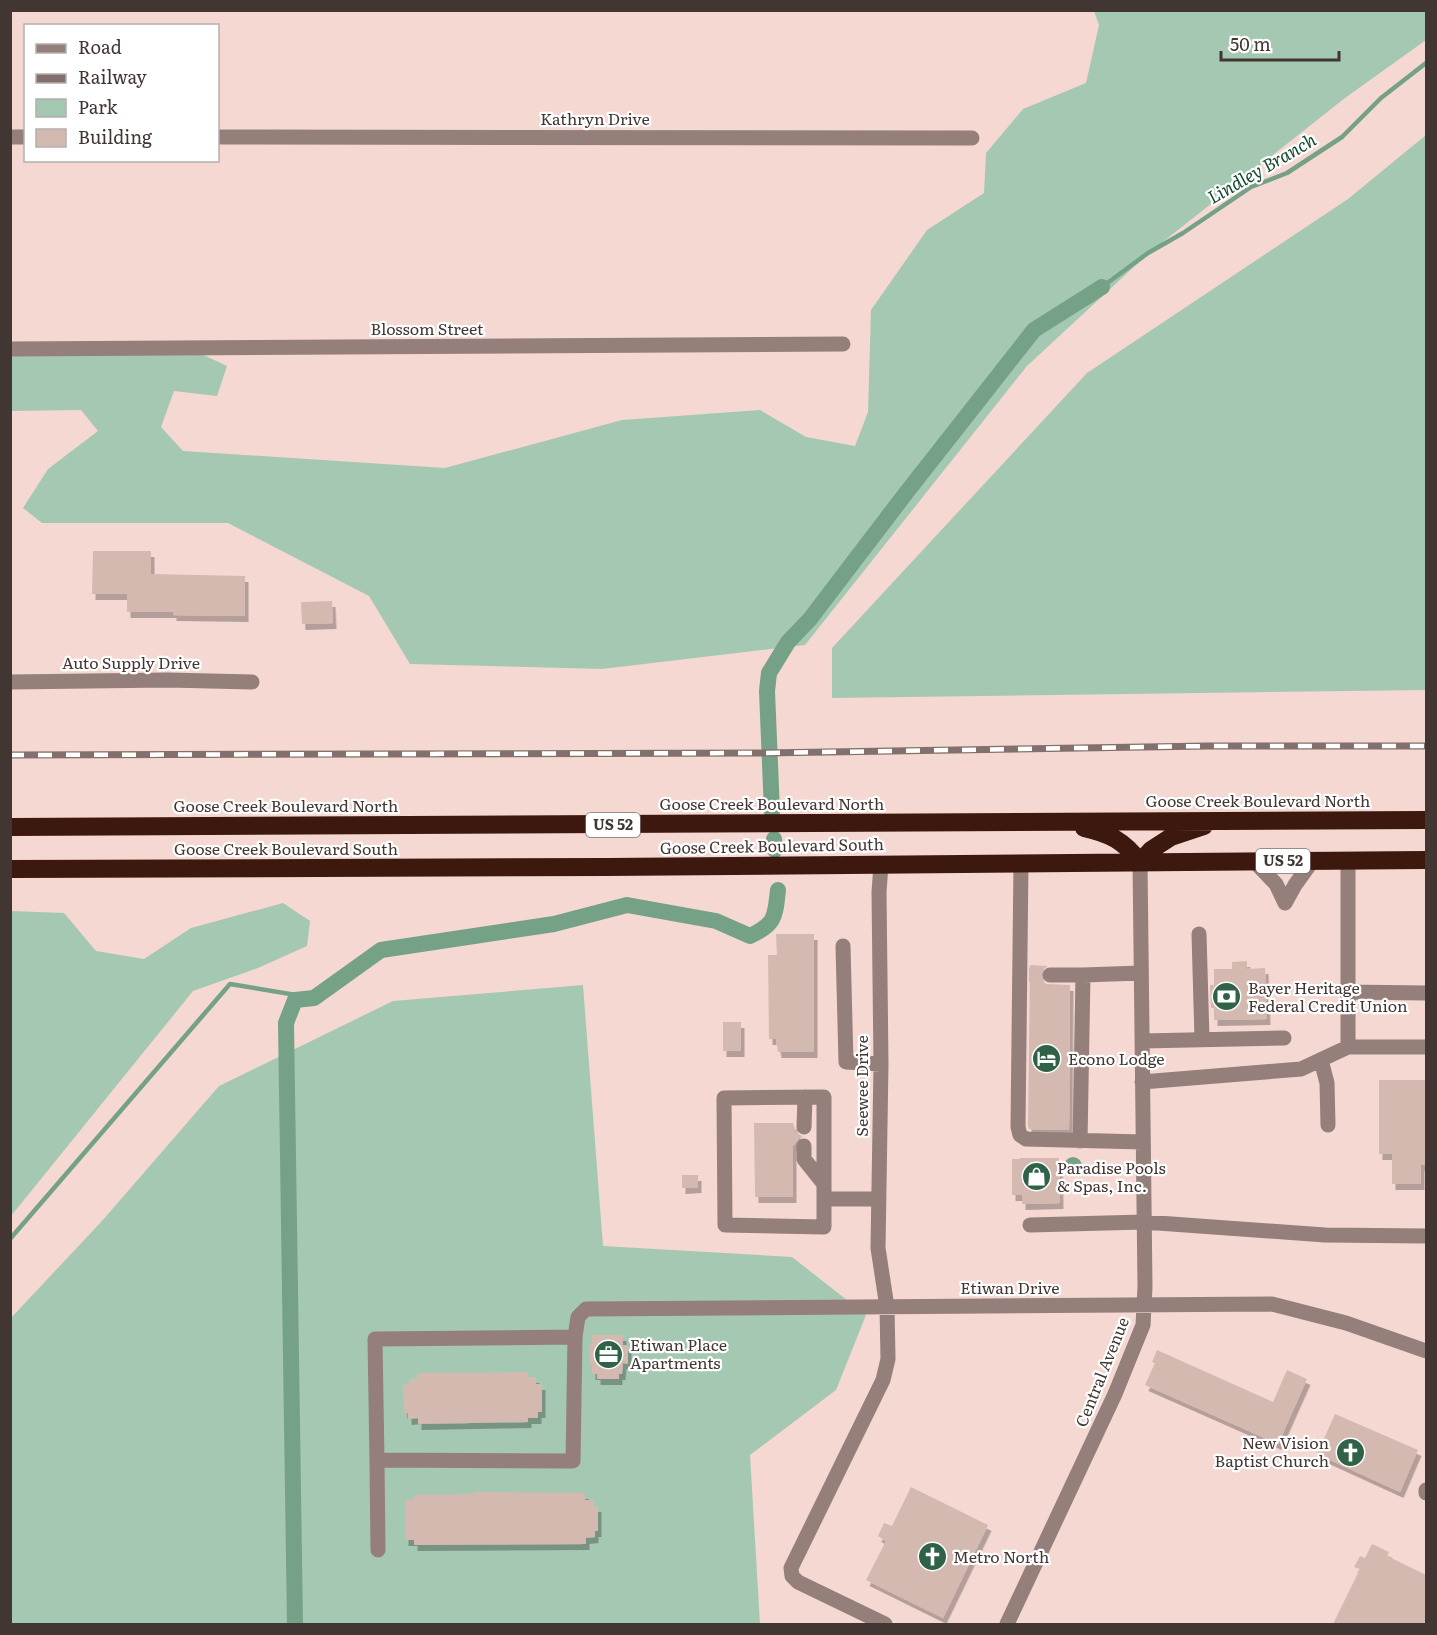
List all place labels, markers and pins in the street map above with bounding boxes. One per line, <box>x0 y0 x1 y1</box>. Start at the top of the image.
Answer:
place label: Bayer Heritage Federal Credit Union <box>1248 975 1408 1017</box>
bank icon: Bayer Heritage Federal Credit Union <box>1211 981 1243 1013</box>
hotel icon: Econo Lodge <box>1031 1043 1063 1075</box>
place label: Econo Lodge <box>1068 1046 1165 1070</box>
place label: Paradise Pools & Spas, Inc. <box>1057 1155 1166 1197</box>
shop icon: Paradise Pools & Spas, Inc. <box>1020 1161 1052 1193</box>
place label: Etiwan Place Apartments <box>630 1332 727 1374</box>
office icon: Etiwan Place Apartments <box>593 1338 625 1370</box>
place label: New Vision Baptist Church <box>1215 1430 1329 1472</box>
church icon: New Vision Baptist Church <box>1334 1436 1366 1468</box>
church icon: Metro North <box>916 1541 948 1573</box>
place label: Metro North <box>953 1544 1050 1568</box>

